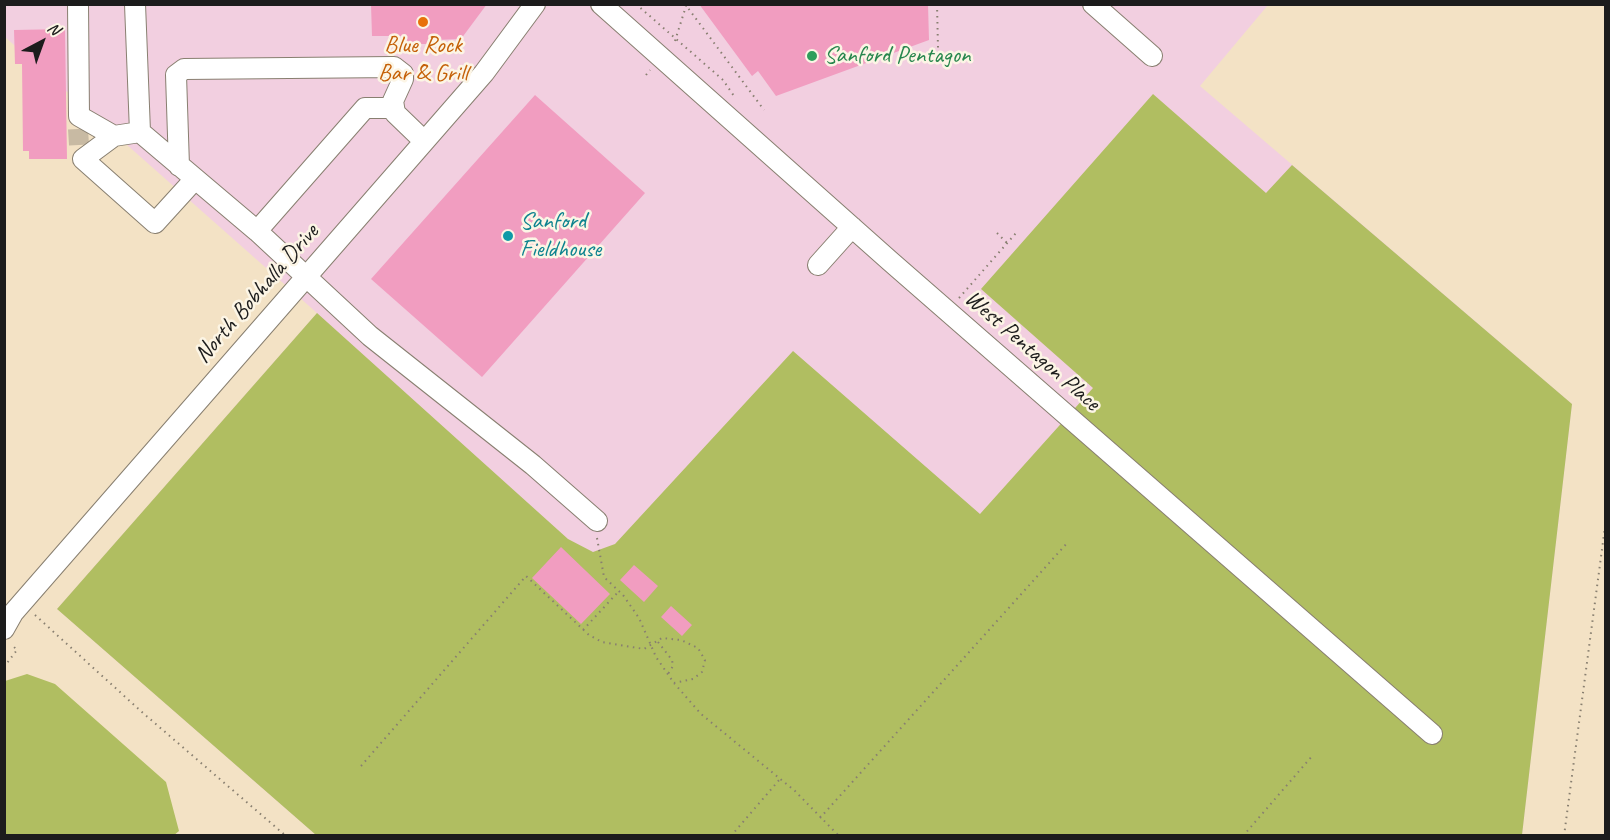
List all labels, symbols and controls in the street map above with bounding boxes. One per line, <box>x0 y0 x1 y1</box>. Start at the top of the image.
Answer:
north arrow <box>12 12 72 72</box>
marker: Blue Rock Bar & Grill <box>416 15 430 29</box>
text: N <box>44 18 64 39</box>
place label: Blue Rock Bar & Grill <box>378 32 468 88</box>
place label: Sanford Pentagon <box>824 42 971 70</box>
marker: Sanford Pentagon <box>805 49 819 63</box>
place label: Sanford Fieldhouse <box>520 208 601 264</box>
street label: North Bobhalla Drive <box>189 219 325 369</box>
marker: Sanford Fieldhouse <box>501 229 515 243</box>
street label: West Pentagon Place <box>958 284 1106 418</box>

